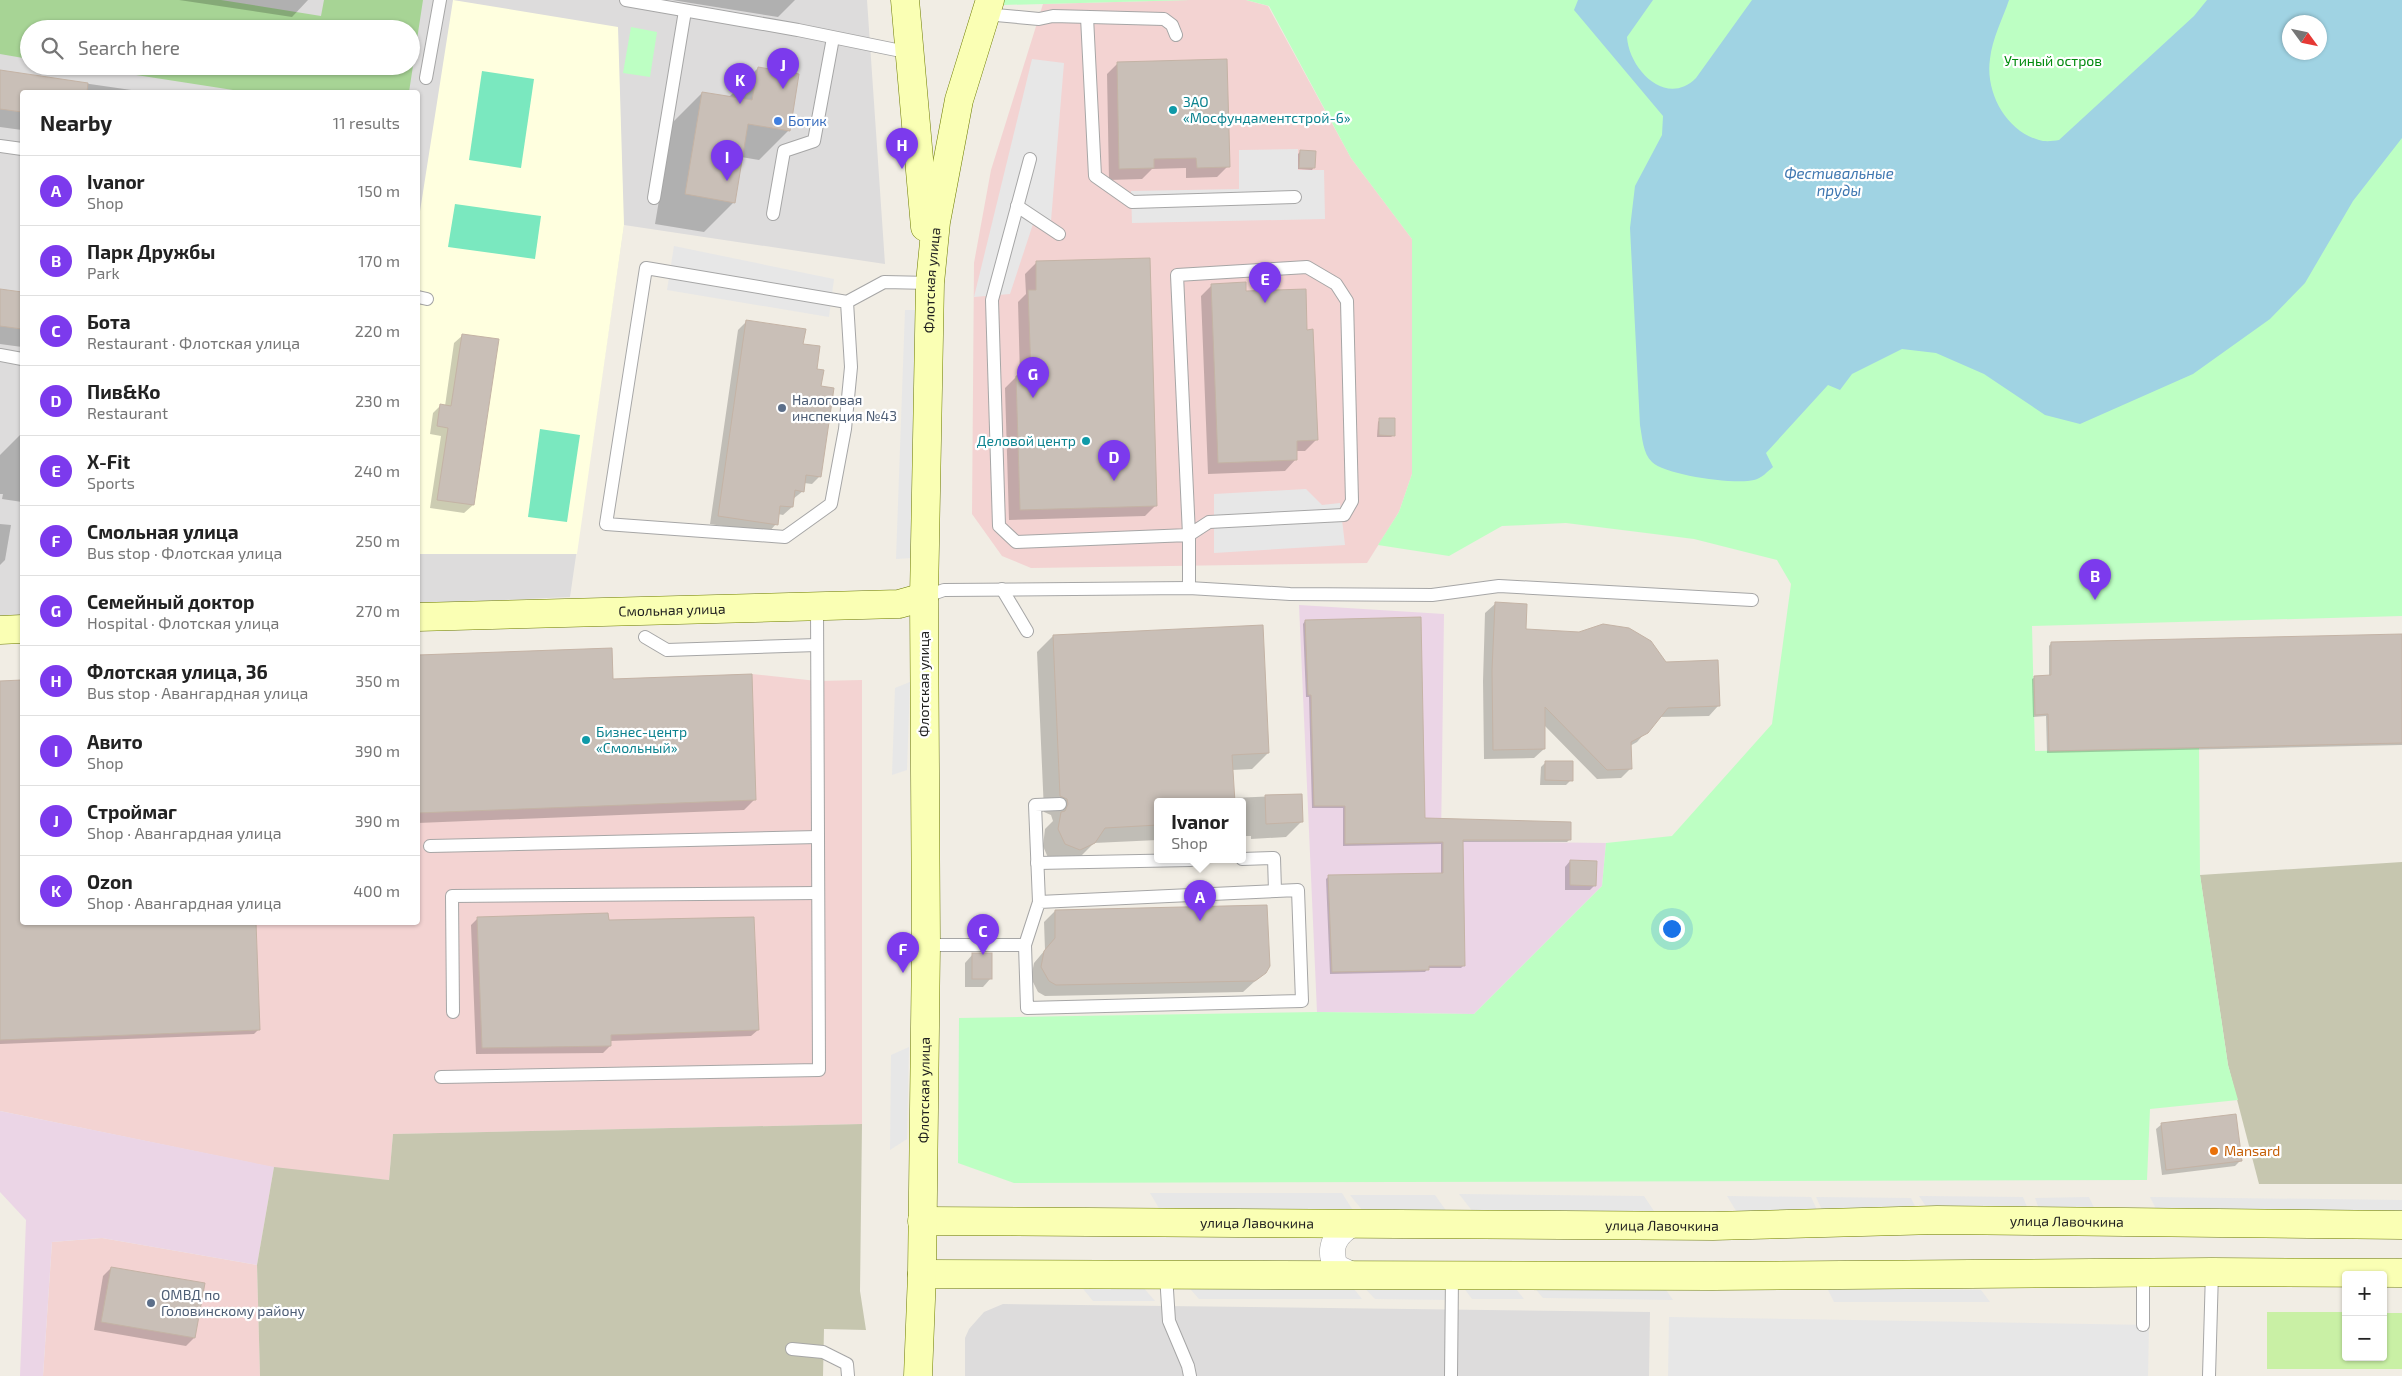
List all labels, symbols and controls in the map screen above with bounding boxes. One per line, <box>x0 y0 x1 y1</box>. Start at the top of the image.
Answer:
north arrow <box>2282 15 2327 60</box>
search box <box>20 20 420 75</box>
icon: search <box>38 34 66 62</box>
text: Search here <box>78 36 180 59</box>
pin: J <box>767 48 799 89</box>
park label: Утиный остров <box>2004 52 2102 69</box>
pin: K <box>724 63 756 104</box>
place label: ЗАО «Мосфундаментстрой-6» <box>1183 93 1351 126</box>
marker: ЗАО «Мосфундаментстрой-6» <box>1167 104 1179 116</box>
text: Nearby <box>40 110 112 135</box>
place label: Ботик <box>788 112 827 129</box>
text: 11 results <box>333 113 400 132</box>
marker: Ботик <box>772 115 784 127</box>
pin: H <box>886 128 918 169</box>
pin: I <box>711 140 743 181</box>
water label: Фестивальные пруды <box>1784 164 1894 199</box>
text: Ivanor <box>87 170 145 193</box>
text: A <box>51 181 61 200</box>
text: 150 m <box>358 181 400 200</box>
text: Shop <box>87 193 124 212</box>
street label: Флотская улица <box>920 227 943 333</box>
text: Парк Дружбы <box>87 240 215 263</box>
text: B <box>51 251 61 270</box>
text: 170 m <box>358 251 400 270</box>
pin: E <box>1249 262 1281 303</box>
text: Park <box>87 263 120 282</box>
text: Бота <box>87 310 131 333</box>
text: C <box>51 321 61 340</box>
text: 220 m <box>355 321 400 340</box>
text: Restaurant · Флотская улица <box>87 333 300 352</box>
pin: G <box>1017 357 1049 398</box>
text: Пив&Ко <box>87 380 161 403</box>
text: D <box>51 391 61 410</box>
text: 230 m <box>355 391 400 410</box>
place label: Налоговая инспекция №43 <box>792 391 897 424</box>
marker: Налоговая инспекция №43 <box>776 402 788 414</box>
text: Restaurant <box>87 403 168 422</box>
place label: Деловой центр <box>977 432 1076 449</box>
marker: Деловой центр <box>1080 435 1092 447</box>
pin: D <box>1098 440 1130 481</box>
text: X-Fit <box>87 450 130 473</box>
text: E <box>51 461 61 480</box>
text: 240 m <box>354 461 400 480</box>
text: Sports <box>87 473 135 492</box>
text: Смольная улица <box>87 520 239 543</box>
text: F <box>52 531 60 550</box>
text: 250 m <box>355 531 400 550</box>
text: Bus stop · Флотская улица <box>87 543 282 562</box>
pin: B <box>2079 559 2111 600</box>
text: Семейный доктор <box>87 590 254 613</box>
street label: Смольная улица <box>618 600 726 620</box>
text: G <box>51 601 61 620</box>
text: 270 m <box>356 601 400 620</box>
text: Hospital · Флотская улица <box>87 613 279 632</box>
street label: Флотская улица <box>915 631 932 737</box>
text: Флотская улица, 36 <box>87 660 268 683</box>
text: H <box>50 671 62 690</box>
text: 350 m <box>355 671 400 690</box>
text: Bus stop · Авангардная улица <box>87 683 308 702</box>
place label: Бизнес-центр «Смольный» <box>596 723 687 756</box>
text: Авито <box>87 730 143 753</box>
marker: Бизнес-центр «Смольный» <box>580 734 592 746</box>
text: I <box>54 741 58 760</box>
text: 390 m <box>355 741 400 760</box>
text: Shop <box>87 753 124 772</box>
popup <box>1154 798 1246 863</box>
text: Строймаг <box>87 800 177 823</box>
text: Ivanor <box>1171 810 1229 833</box>
text: J <box>53 811 59 830</box>
text: 390 m <box>355 811 400 830</box>
text: Shop · Авангардная улица <box>87 823 282 842</box>
text: Shop <box>1171 833 1208 852</box>
text: Ozon <box>87 870 133 893</box>
pin: A <box>1184 880 1216 921</box>
text: K <box>51 881 61 900</box>
text: 400 m <box>353 881 400 900</box>
text: Shop · Авангардная улица <box>87 893 282 912</box>
pin: C <box>967 914 999 955</box>
your location <box>1659 916 1685 942</box>
pin: F <box>887 932 919 973</box>
street label: Флотская улица <box>915 1037 933 1143</box>
place label: Mansard <box>2224 1142 2280 1159</box>
marker: Mansard <box>2208 1145 2220 1157</box>
street label: улица Лавочкина <box>2010 1212 2124 1230</box>
street label: улица Лавочкина <box>1200 1214 1314 1231</box>
street label: улица Лавочкина <box>1605 1216 1719 1234</box>
map controls <box>2342 1271 2387 1361</box>
button: + <box>2342 1271 2387 1316</box>
place label: ОМВД по Головинскому району <box>161 1286 306 1319</box>
marker: ОМВД по Головинскому району <box>145 1297 157 1309</box>
button: − <box>2342 1316 2387 1361</box>

